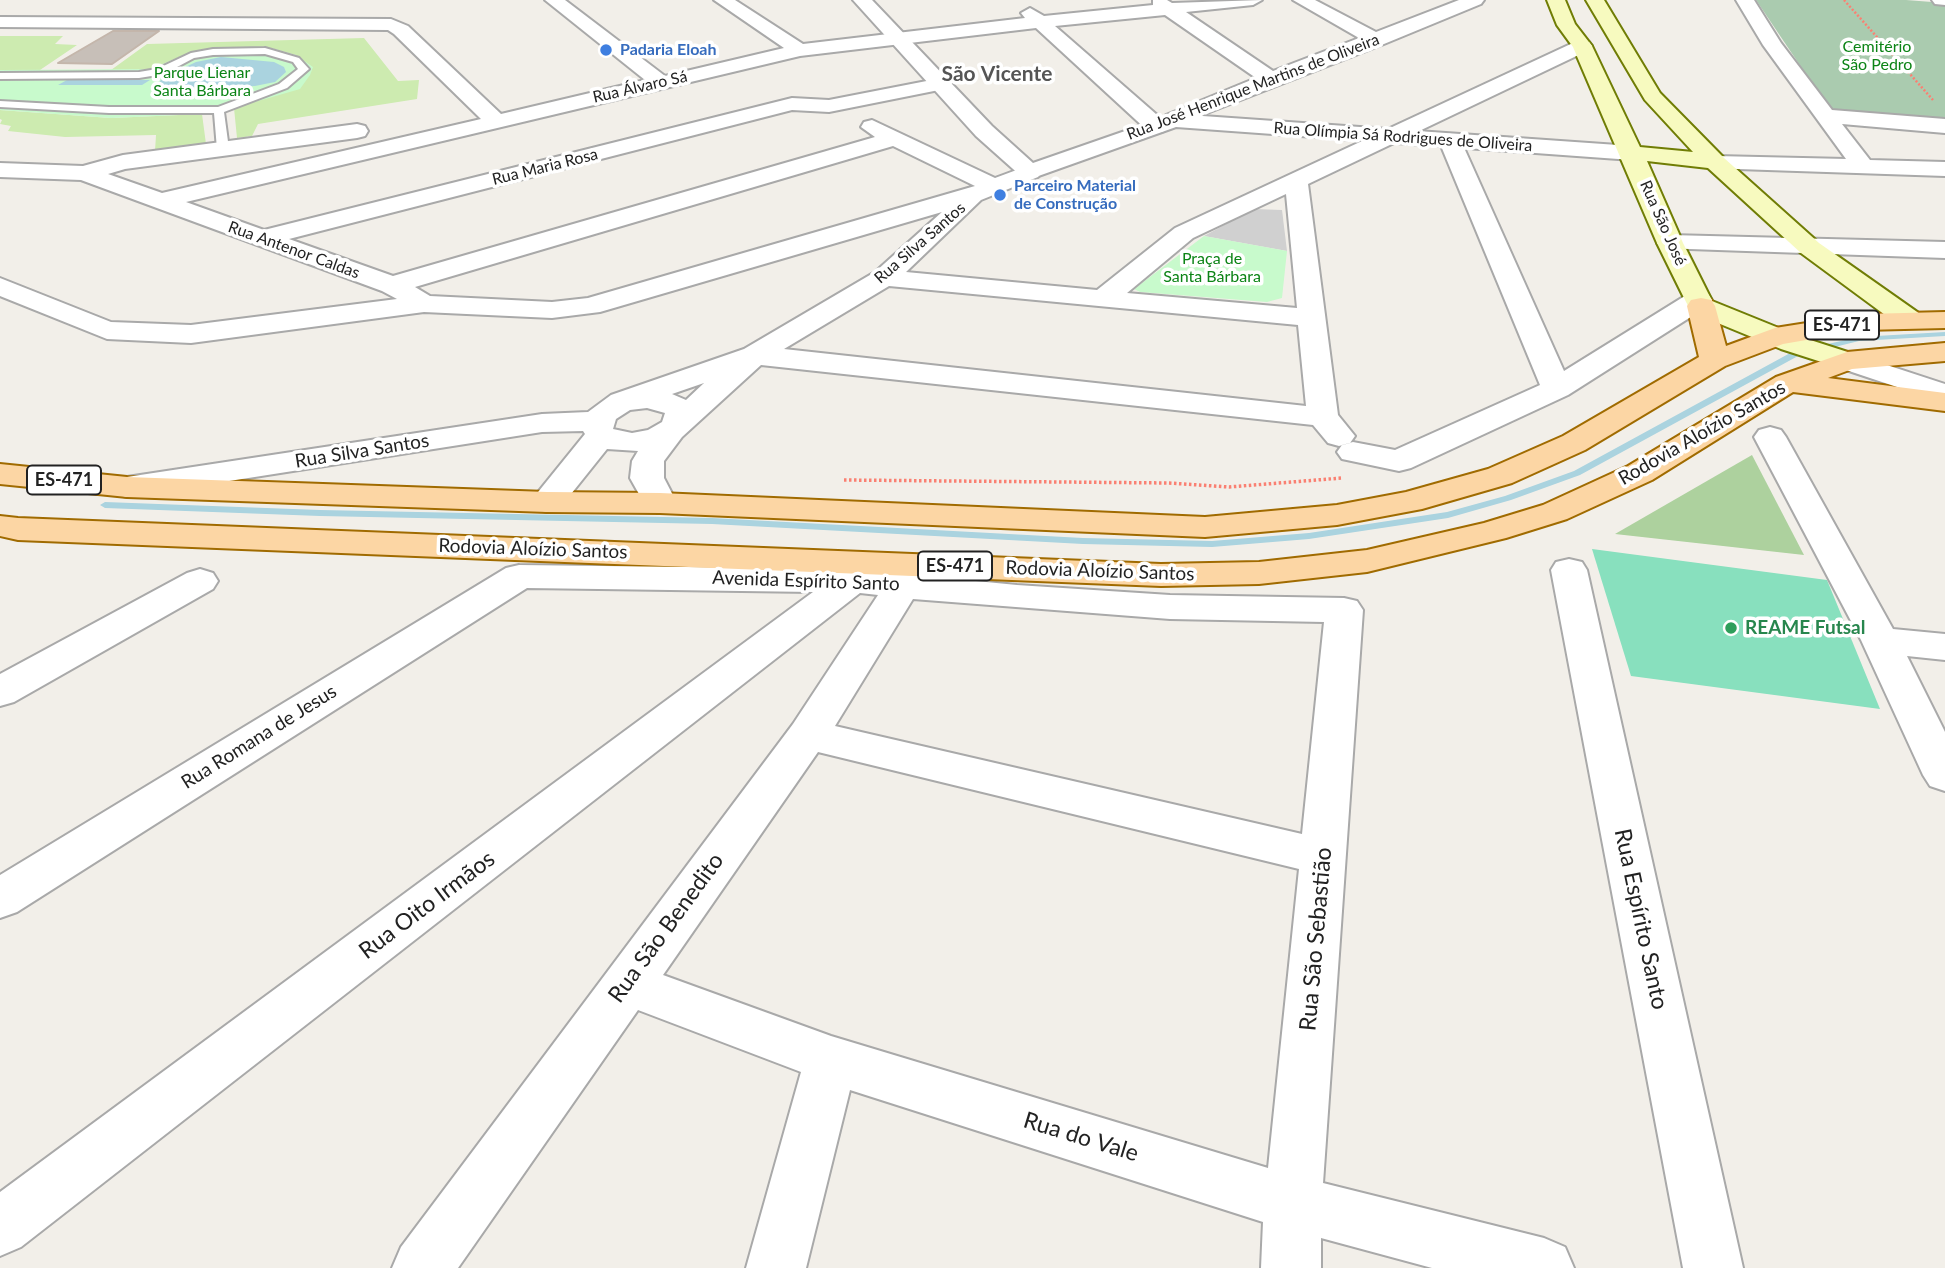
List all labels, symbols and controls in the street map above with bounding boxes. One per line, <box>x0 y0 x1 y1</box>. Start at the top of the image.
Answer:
street label: Rua José Henrique Martins de Oliveira <box>1124 30 1382 144</box>
park label: Cemitério São Pedro <box>1842 37 1912 75</box>
place label: Padaria Eloah <box>620 40 716 60</box>
marker: Padaria Eloah <box>598 42 614 58</box>
district label: São Vicente <box>942 61 1052 87</box>
park label: Parque Lienar Santa Bárbara <box>153 63 251 101</box>
street label: Rua Álvaro Sá <box>591 67 689 107</box>
street label: Rua Olímpia Sá Rodrigues de Oliveira <box>1273 118 1533 156</box>
street label: Rua Maria Rosa <box>490 145 600 189</box>
place label: Parceiro Material de Construção <box>1014 176 1136 214</box>
street label: Rua São José <box>1636 177 1690 269</box>
marker: Parceiro Material de Construção <box>992 187 1008 203</box>
street label: Rua Silva Santos <box>871 198 969 288</box>
street label: Rua Antenor Caldas <box>226 217 362 283</box>
park label: Praça de Santa Bárbara <box>1163 249 1261 287</box>
road number: ES-471 <box>1805 310 1879 340</box>
street label: Rodovia Aloízio Santos <box>1614 376 1790 490</box>
street label: Rua Silva Santos <box>293 429 431 473</box>
road number: ES-471 <box>27 466 101 494</box>
street label: Rodovia Aloízio Santos <box>438 534 628 564</box>
road number: ES-471 <box>918 552 992 580</box>
street label: Rodovia Aloízio Santos <box>1005 556 1195 586</box>
street label: Avenida Espírito Santo <box>712 566 900 596</box>
place label: REAME Futsal <box>1745 617 1865 639</box>
marker: REAME Futsal <box>1723 620 1739 636</box>
street label: Rua Romana de Jesus <box>177 680 341 794</box>
street label: Rua Espírito Santo <box>1608 826 1674 1012</box>
street label: Rua Oito Irmãos <box>354 845 500 965</box>
street label: Rua São Sebastião <box>1294 846 1338 1032</box>
street label: Rua São Benedito <box>602 848 730 1008</box>
street label: Rua do Vale <box>1020 1106 1142 1168</box>

